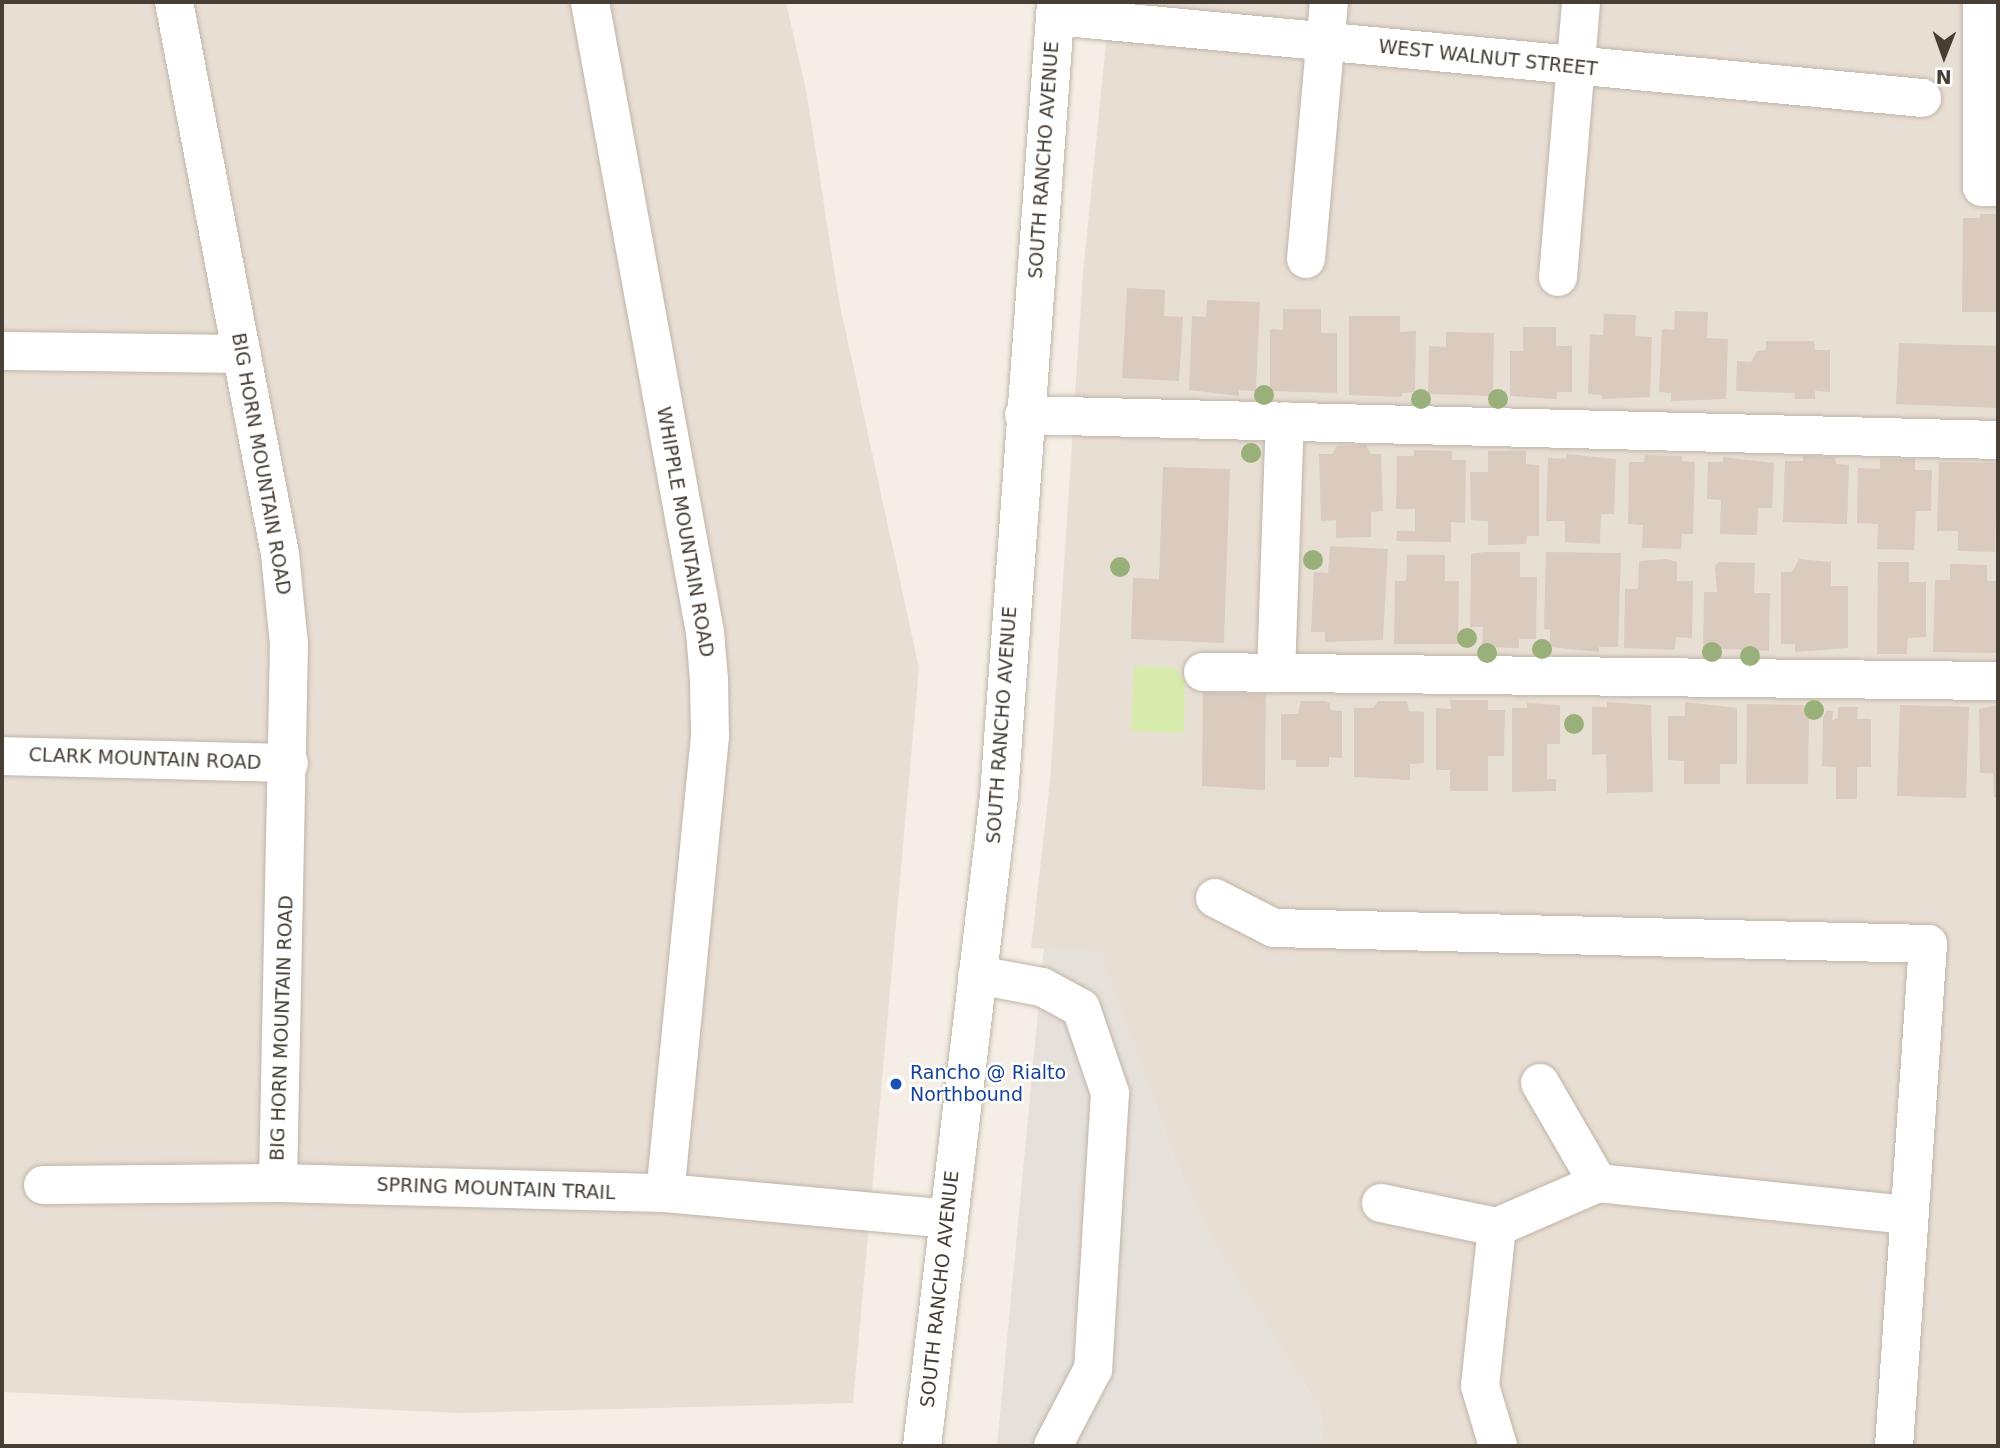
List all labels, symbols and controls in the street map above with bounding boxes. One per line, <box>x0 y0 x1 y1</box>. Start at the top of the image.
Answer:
north arrow <box>1909 21 1979 91</box>
street label: WEST WALNUT STREET <box>1377 35 1599 81</box>
street label: SOUTH RANCHO AVENUE <box>1024 41 1064 279</box>
text: N <box>1935 66 1952 88</box>
street label: BIG HORN MOUNTAIN ROAD <box>227 331 295 597</box>
street label: WHIPPLE MOUNTAIN ROAD <box>652 405 718 659</box>
street label: SOUTH RANCHO AVENUE <box>982 606 1022 844</box>
street label: CLARK MOUNTAIN ROAD <box>28 744 262 774</box>
street label: BIG HORN MOUNTAIN ROAD <box>266 895 298 1161</box>
place label: Rancho @ Rialto Northbound <box>910 1062 1066 1106</box>
marker: Rancho @ Rialto Northbound <box>888 1076 904 1092</box>
street label: SOUTH RANCHO AVENUE <box>916 1169 964 1409</box>
street label: SPRING MOUNTAIN TRAIL <box>376 1173 616 1205</box>

